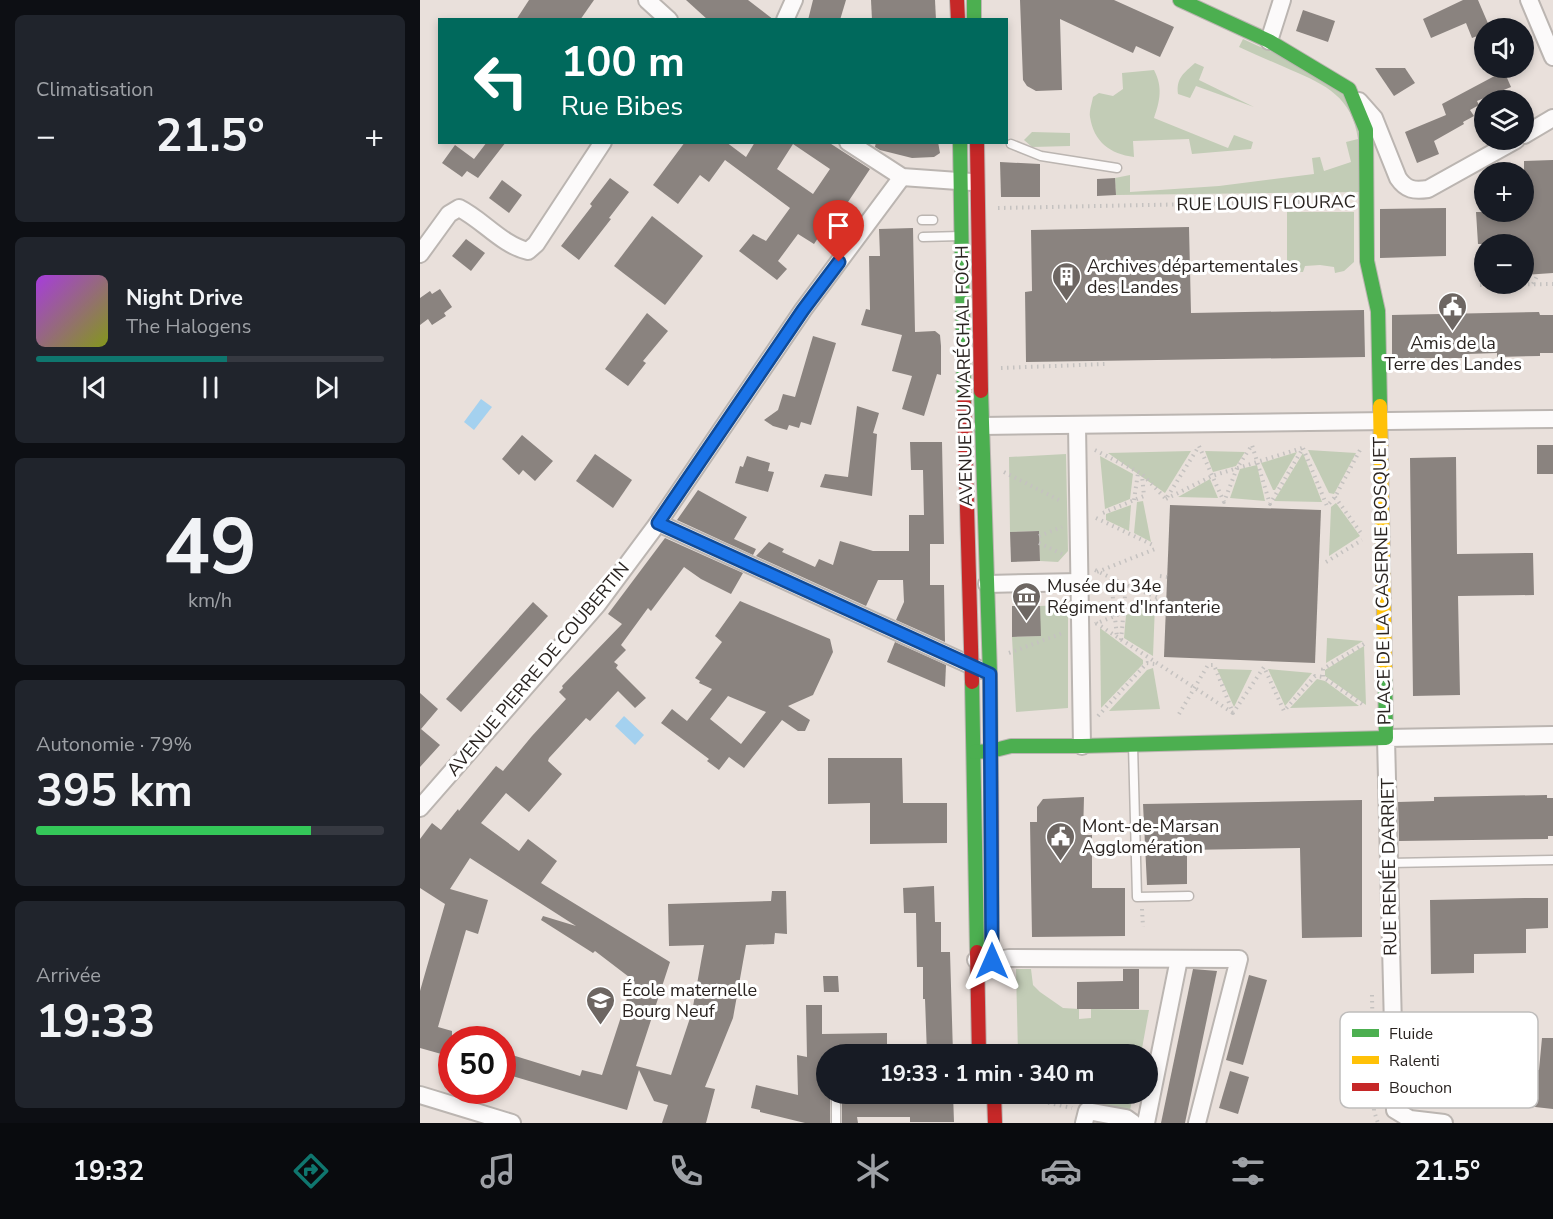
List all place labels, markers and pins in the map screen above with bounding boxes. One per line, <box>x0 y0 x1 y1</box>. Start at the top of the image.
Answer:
pin <box>813 200 864 262</box>
place label: Archives départementales des Landes <box>1087 254 1299 299</box>
building icon: Archives départementales des Landes <box>1050 260 1082 302</box>
public building icon: Amis de la Terre des Landes <box>1437 290 1469 332</box>
place label: Amis de la Terre des Landes <box>1384 331 1522 376</box>
place label: Musée du 34e Régiment d'Infanterie <box>1047 574 1220 619</box>
museum icon: Musée du 34e Régiment d'Infanterie <box>1010 580 1042 622</box>
place label: Mont-de-Marsan Agglomération <box>1082 814 1219 859</box>
public building icon: Mont-de-Marsan Agglomération <box>1045 820 1077 862</box>
place label: École maternelle Bourg Neuf <box>622 978 757 1023</box>
school or university icon: École maternelle Bourg Neuf <box>585 984 617 1026</box>

